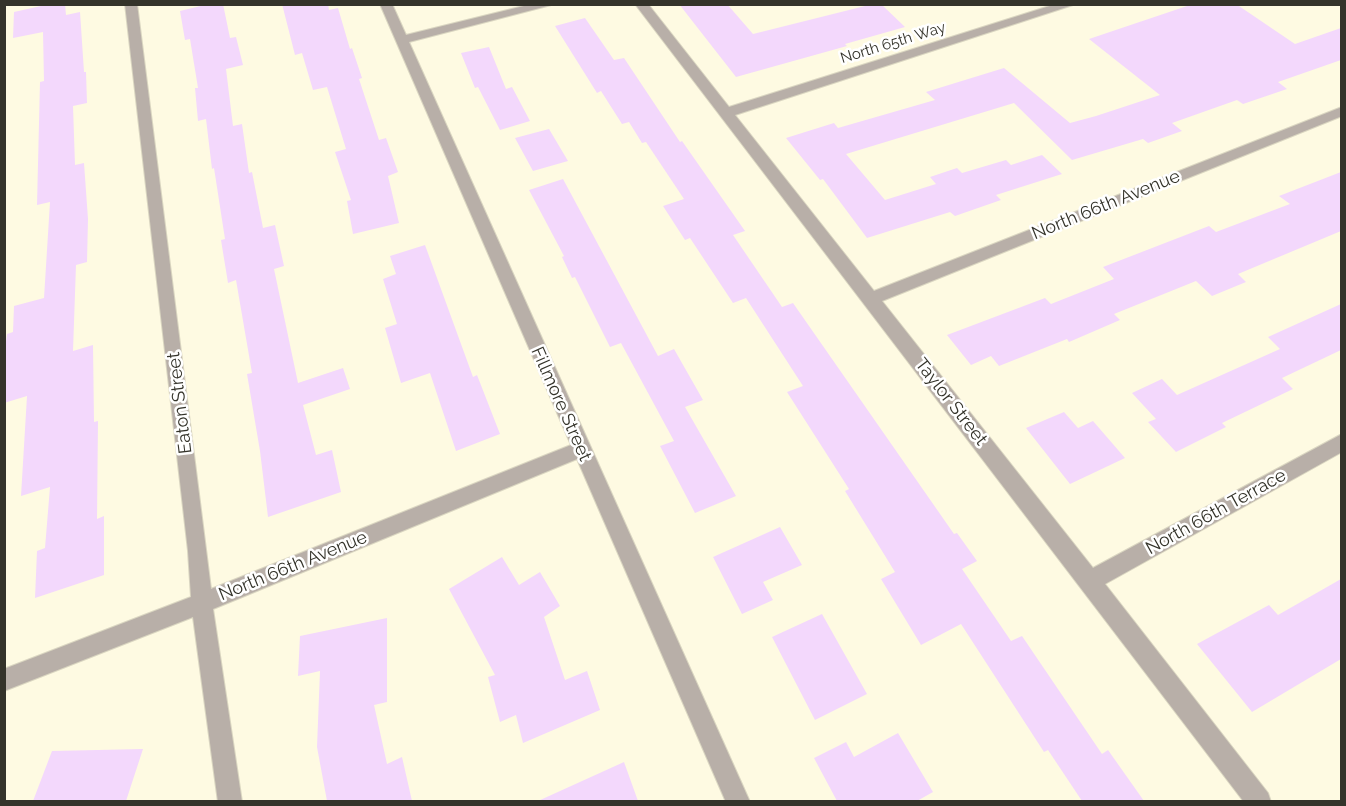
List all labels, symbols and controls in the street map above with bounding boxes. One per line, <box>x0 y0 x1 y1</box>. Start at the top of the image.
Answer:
street label: North 65th Way <box>838 18 948 68</box>
street label: North 66th Avenue <box>1029 165 1183 245</box>
street label: Fillmore Street <box>526 344 596 464</box>
street label: Eaton Street <box>163 351 197 455</box>
street label: Taylor Street <box>910 354 992 450</box>
street label: North 66th Terrace <box>1142 464 1290 560</box>
street label: North 66th Avenue <box>216 526 370 606</box>

